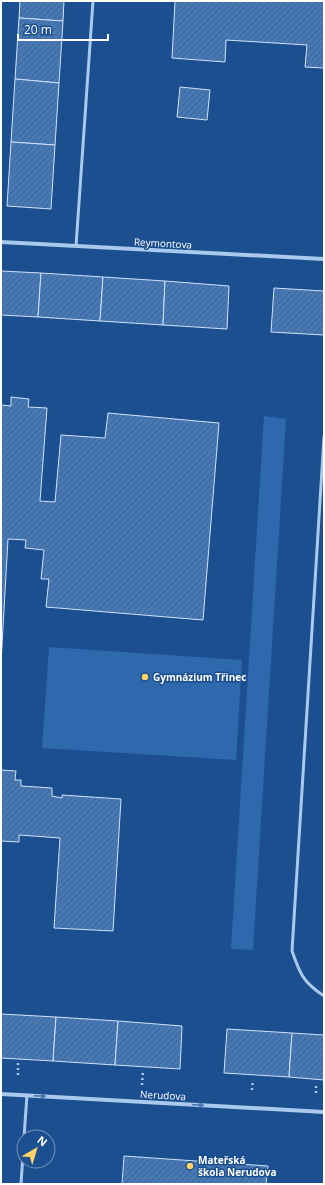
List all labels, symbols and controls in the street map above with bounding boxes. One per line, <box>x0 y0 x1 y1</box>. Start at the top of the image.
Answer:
scale bar <box>18 16 108 42</box>
text: 20 m <box>24 21 52 38</box>
street label: Reymontova <box>134 234 192 252</box>
place label: Gymnázium Třinec <box>153 670 246 684</box>
marker: Gymnázium Třinec <box>140 672 150 682</box>
street label: Nerudova <box>140 1087 186 1103</box>
one-way arrow <box>34 1092 46 1099</box>
one-way arrow <box>192 1101 204 1108</box>
north arrow <box>16 1129 56 1169</box>
text: N <box>34 1132 51 1149</box>
place label: Mateřská škola Nerudova <box>198 1153 276 1179</box>
marker: Mateřská škola Nerudova <box>185 1161 195 1171</box>

